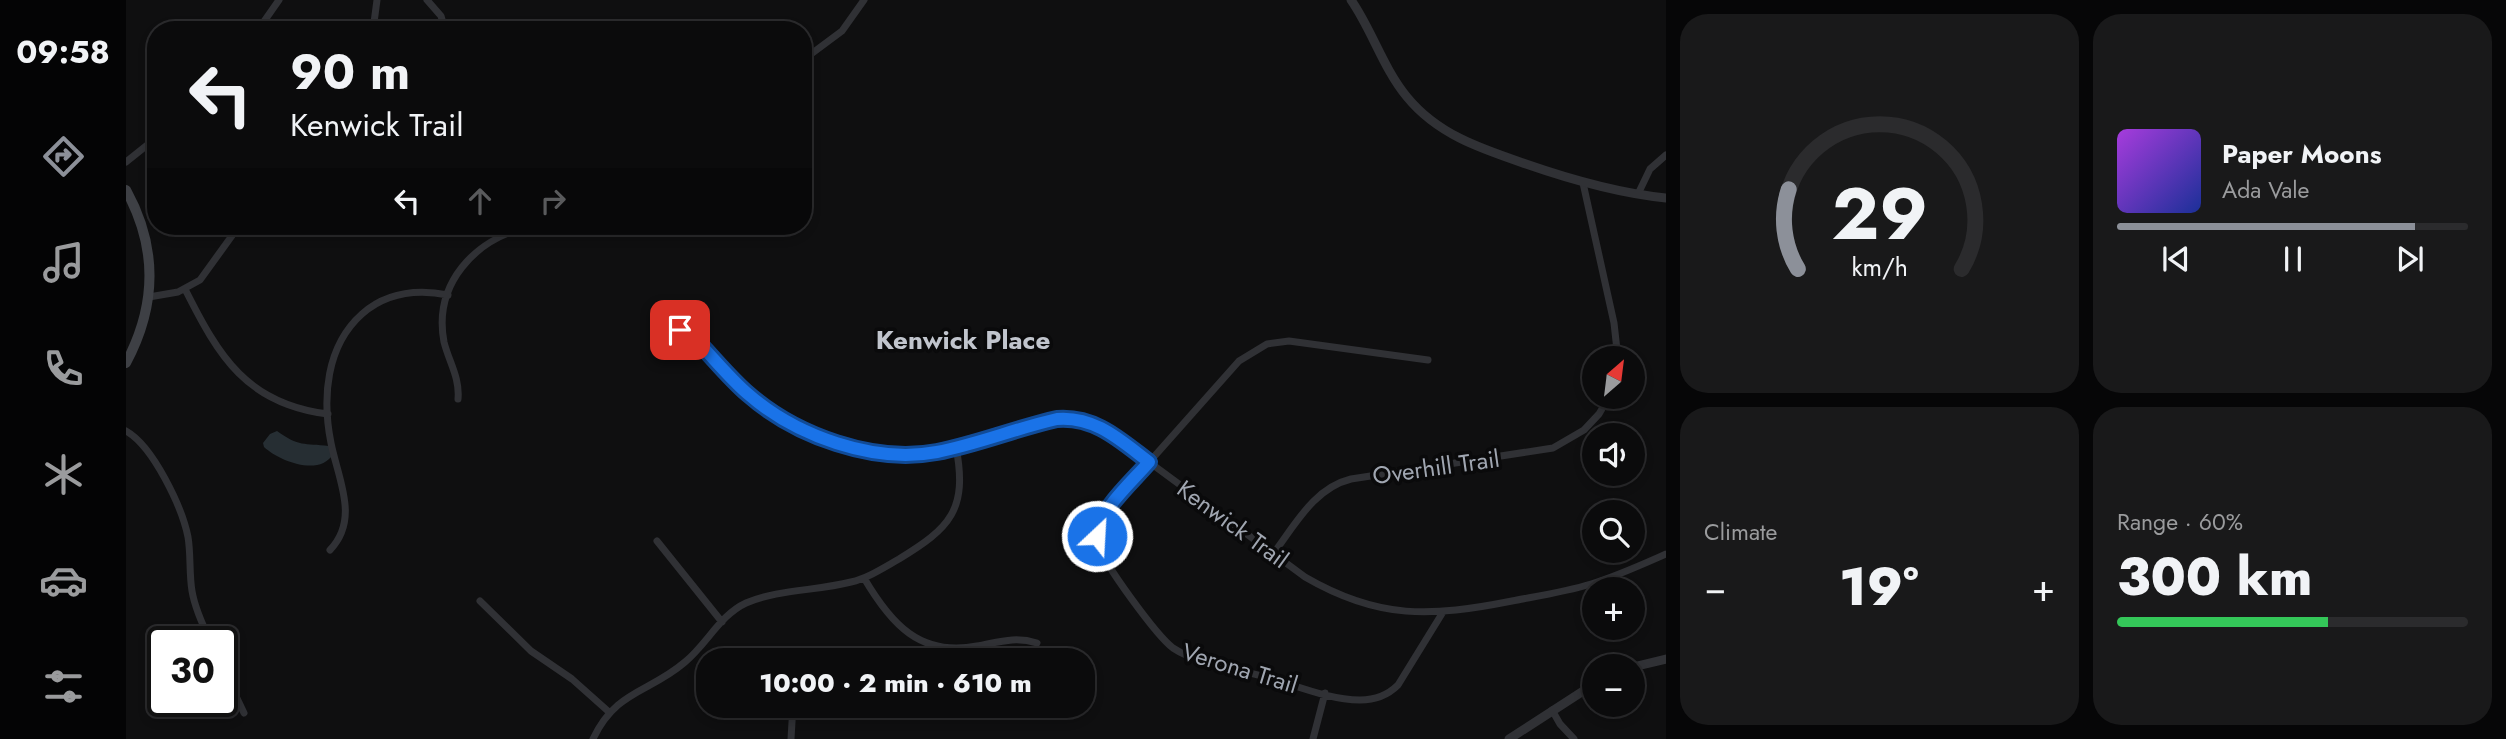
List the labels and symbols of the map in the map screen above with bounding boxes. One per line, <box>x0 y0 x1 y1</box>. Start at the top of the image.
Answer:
pin <box>650 300 710 360</box>
district label: Kenwick Place <box>876 321 1050 359</box>
north arrow <box>1582 346 1645 410</box>
street label: Overhill Trail <box>1370 441 1502 493</box>
street label: Kenwick Trail <box>1170 472 1296 576</box>
position arrow <box>1060 499 1134 573</box>
speed limit sign: 30 <box>147 626 238 717</box>
street label: Verona Trail <box>1178 634 1302 702</box>

